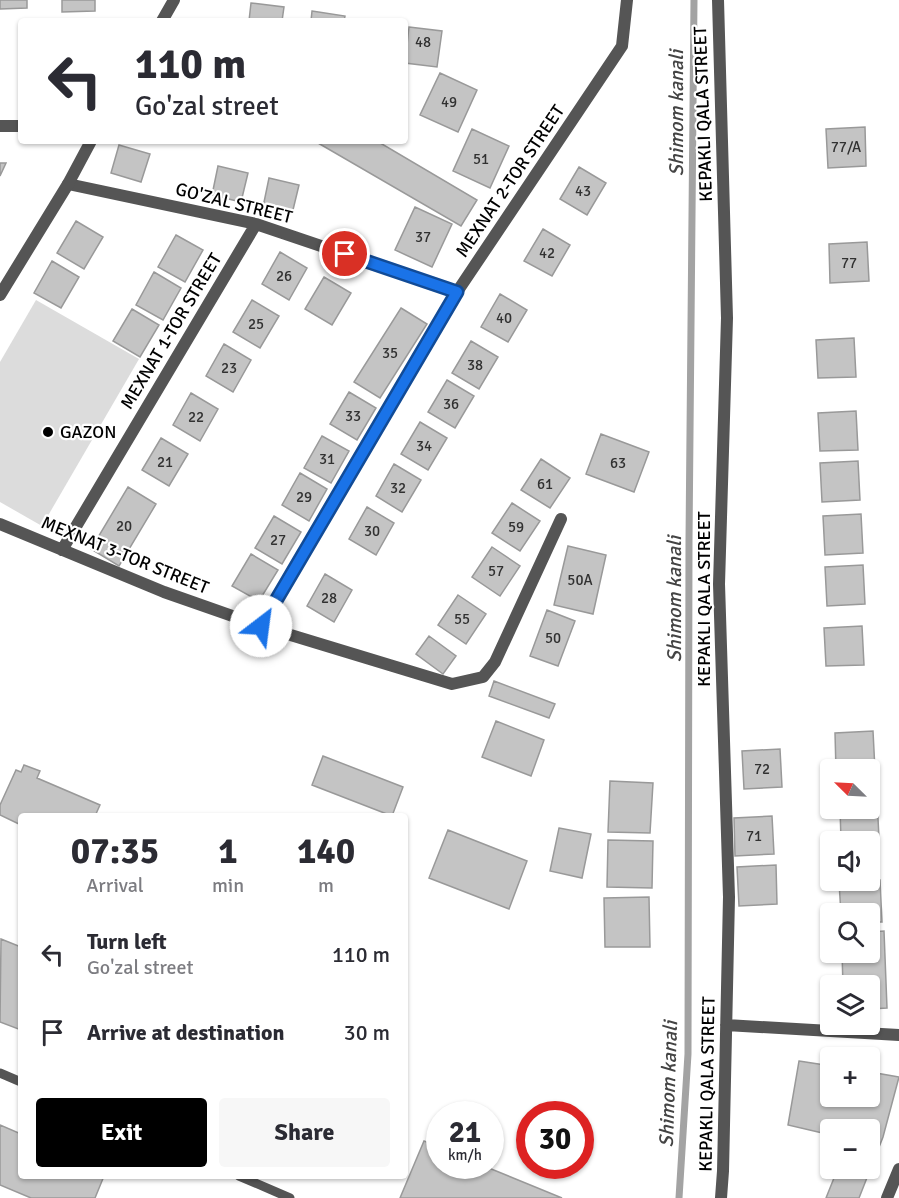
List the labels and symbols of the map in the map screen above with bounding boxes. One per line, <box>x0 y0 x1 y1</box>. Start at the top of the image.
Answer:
street label: KEPAKLI QALA STREET <box>689 26 717 202</box>
house number: 48 <box>415 33 431 51</box>
water label: Shimom kanali <box>664 48 689 176</box>
house number: 49 <box>441 93 457 111</box>
street label: MEXNAT 2-TOR STREET <box>451 101 569 261</box>
house number: 77/A <box>831 138 861 156</box>
house number: 51 <box>473 150 489 168</box>
street label: GO'ZAL STREET <box>173 178 295 228</box>
house number: 43 <box>575 182 591 200</box>
pin <box>319 228 370 279</box>
house number: 37 <box>415 228 431 246</box>
house number: 42 <box>539 244 555 262</box>
street label: MEXNAT 1-TOR STREET <box>116 249 226 413</box>
house number: 77 <box>841 254 857 272</box>
house number: 26 <box>276 267 292 285</box>
house number: 40 <box>496 309 512 327</box>
house number: 25 <box>248 315 264 333</box>
house number: 35 <box>382 344 398 362</box>
house number: 38 <box>467 356 483 374</box>
house number: 23 <box>221 359 237 377</box>
house number: 36 <box>443 395 459 413</box>
house number: 33 <box>345 407 361 425</box>
house number: 22 <box>188 408 204 426</box>
place label: GAZON <box>60 421 116 443</box>
marker: GAZON <box>41 425 55 439</box>
house number: 34 <box>416 437 432 455</box>
house number: 31 <box>319 450 335 468</box>
house number: 21 <box>157 453 173 471</box>
house number: 63 <box>610 454 626 472</box>
house number: 61 <box>537 475 553 493</box>
house number: 32 <box>390 479 406 497</box>
house number: 29 <box>296 488 312 506</box>
street label: MEXNAT 3-TOR STREET <box>38 511 212 599</box>
street label: KEPAKLI QALA STREET <box>693 511 715 687</box>
house number: 20 <box>116 517 132 535</box>
house number: 59 <box>508 518 524 536</box>
house number: 30 <box>364 522 380 540</box>
house number: 27 <box>270 531 286 549</box>
water label: Shimom kanali <box>662 534 687 662</box>
house number: 57 <box>488 562 504 580</box>
house number: 50A <box>567 571 593 589</box>
house number: 28 <box>321 589 337 607</box>
position arrow <box>229 594 293 658</box>
house number: 55 <box>454 610 470 628</box>
house number: 50 <box>545 629 561 647</box>
north arrow <box>820 759 880 819</box>
house number: 72 <box>754 760 770 778</box>
house number: 71 <box>746 827 762 845</box>
street label: KEPAKLI QALA STREET <box>694 996 720 1172</box>
water label: Shimom kanali <box>654 1019 683 1148</box>
speed limit sign: 30 <box>516 1101 594 1179</box>

